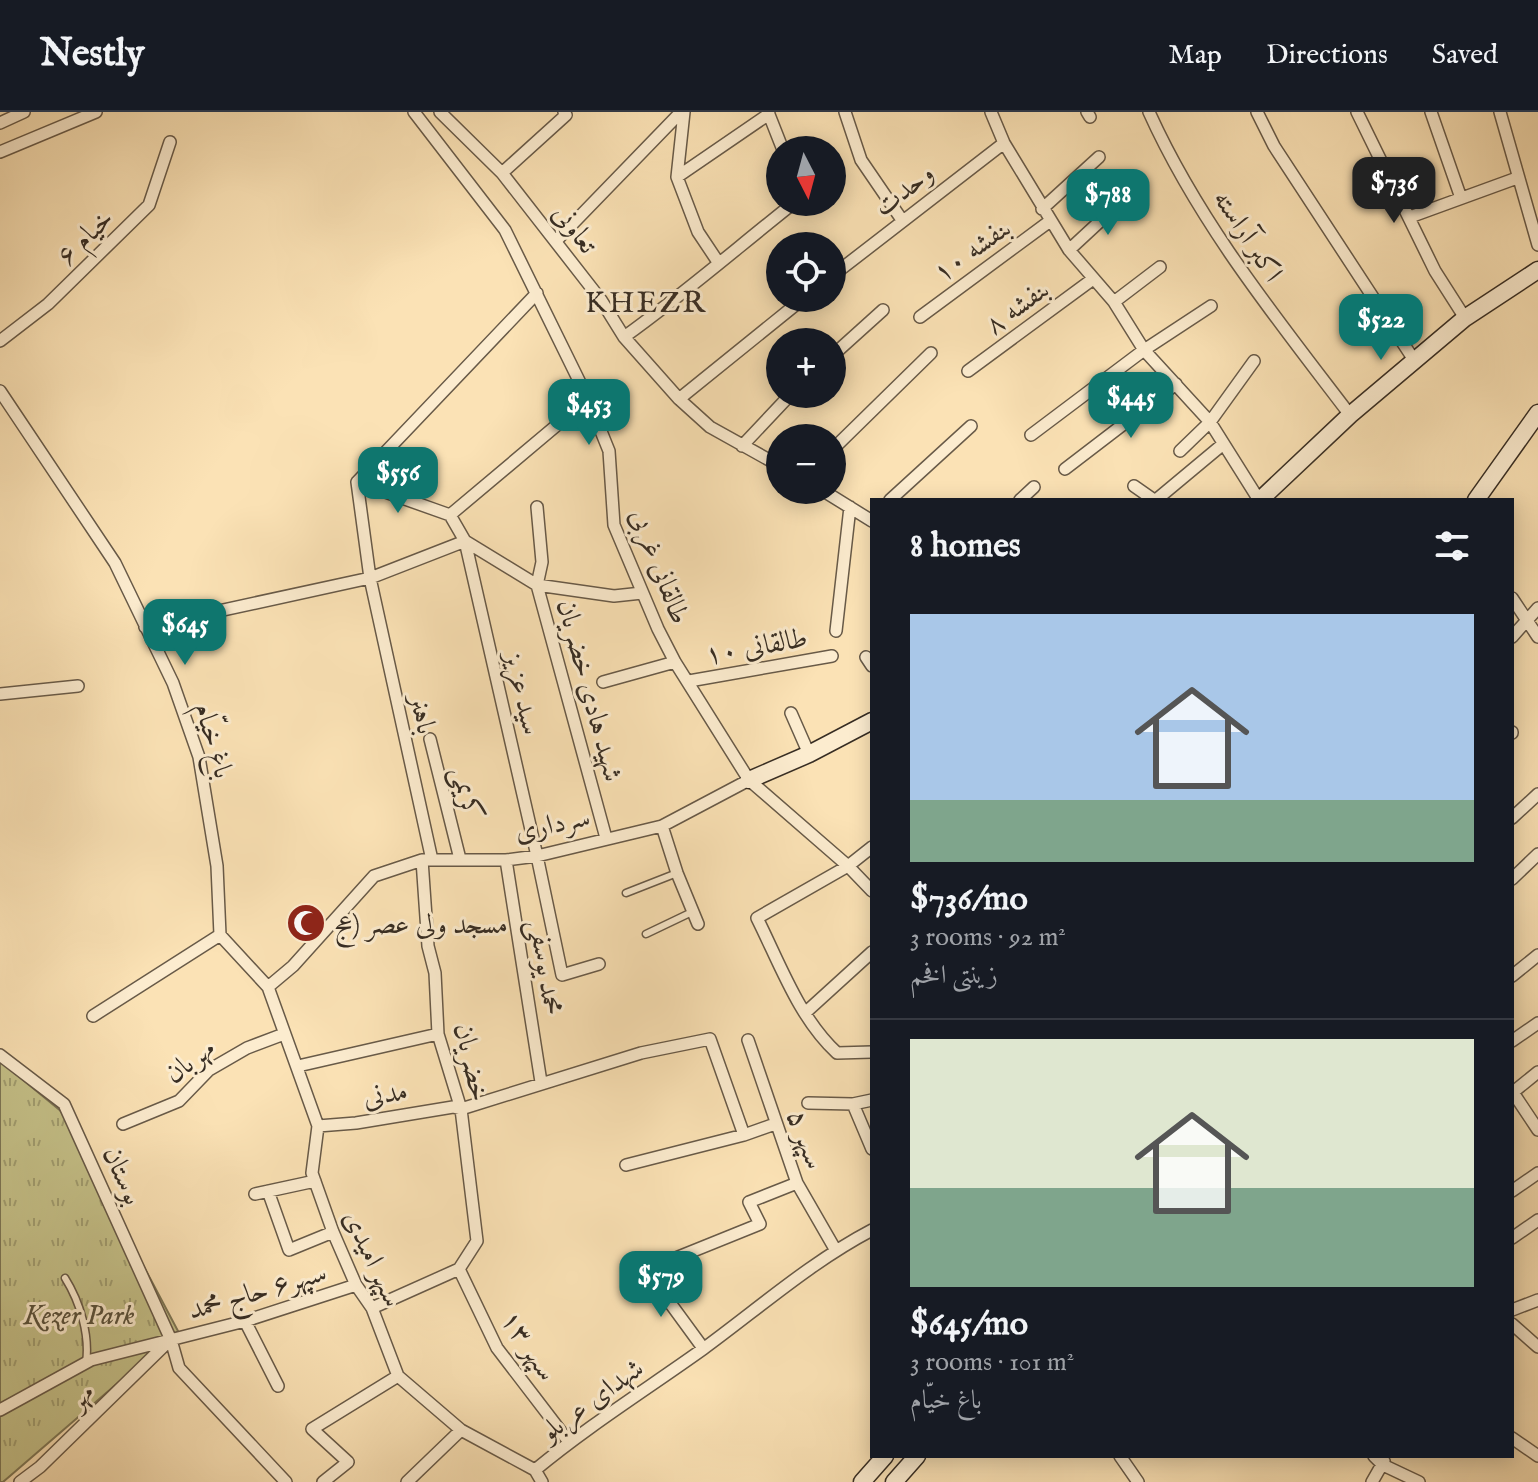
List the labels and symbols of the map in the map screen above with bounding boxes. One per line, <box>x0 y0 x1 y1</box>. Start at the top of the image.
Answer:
north arrow <box>766 136 846 216</box>
street label: وحدت <box>867 156 942 225</box>
pin: $736 <box>1347 157 1441 225</box>
pin: $788 <box>1061 169 1155 237</box>
street label: اکبر آراسته <box>1204 183 1290 289</box>
street label: تعاونی <box>544 198 605 262</box>
street label: خیام ۶ <box>50 202 125 277</box>
street label: بنفشه ۱۰ <box>927 211 1018 291</box>
street label: بنفشه ۸ <box>979 273 1056 343</box>
district label: KHEZR <box>585 285 707 323</box>
pin: $522 <box>1334 294 1428 362</box>
pin: $445 <box>1084 372 1178 440</box>
pin: $453 <box>542 379 636 447</box>
pin: $556 <box>351 447 445 515</box>
street label: طالقانی غربی <box>621 504 697 629</box>
street label: شهید هادی خضریان <box>547 596 630 786</box>
pin: $645 <box>138 599 232 667</box>
street label: طالقانی ۱۰ <box>702 621 810 674</box>
street label: سید عزیز <box>494 646 548 739</box>
street label: باهنر <box>400 688 443 738</box>
street label: باغ خیّام <box>180 698 244 784</box>
street label: کریمی <box>442 763 489 824</box>
street label: سرداری <box>512 800 594 851</box>
mosque icon: مسجد ولی عصر (عج <box>285 902 327 944</box>
place label: مسجد ولی عصر (عج <box>334 908 508 948</box>
street label: محمد یوسفی <box>519 917 569 1018</box>
street label: خضریان <box>445 1020 497 1105</box>
street label: مهربان <box>158 1032 223 1092</box>
street label: مدنی <box>360 1074 410 1117</box>
street label: سپهر ۵ <box>778 1105 832 1174</box>
street label: بوستان <box>93 1141 150 1211</box>
street label: سپهر امیدی <box>334 1205 409 1313</box>
pin: $579 <box>614 1251 708 1319</box>
street label: سپهر۶ حاج محمد <box>184 1256 333 1335</box>
park label: Kezer Park <box>22 1299 135 1334</box>
street label: سپهر ۱۳ <box>492 1304 564 1388</box>
street label: شهدای عربلو <box>531 1352 651 1452</box>
street label: مهر <box>59 1376 103 1420</box>

